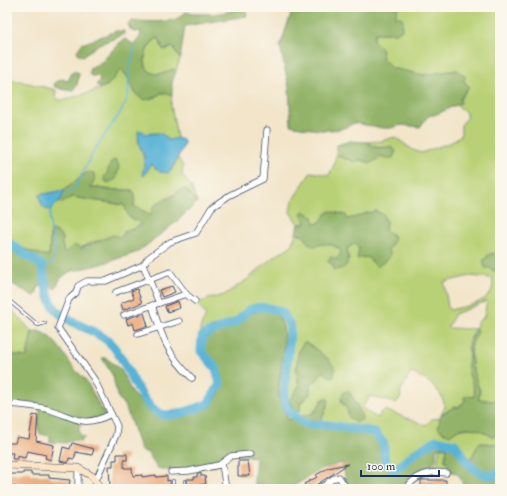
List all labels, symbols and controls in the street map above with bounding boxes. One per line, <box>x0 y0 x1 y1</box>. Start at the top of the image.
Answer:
scale bar <box>361 452 439 478</box>
text: 100 m <box>367 459 396 474</box>

